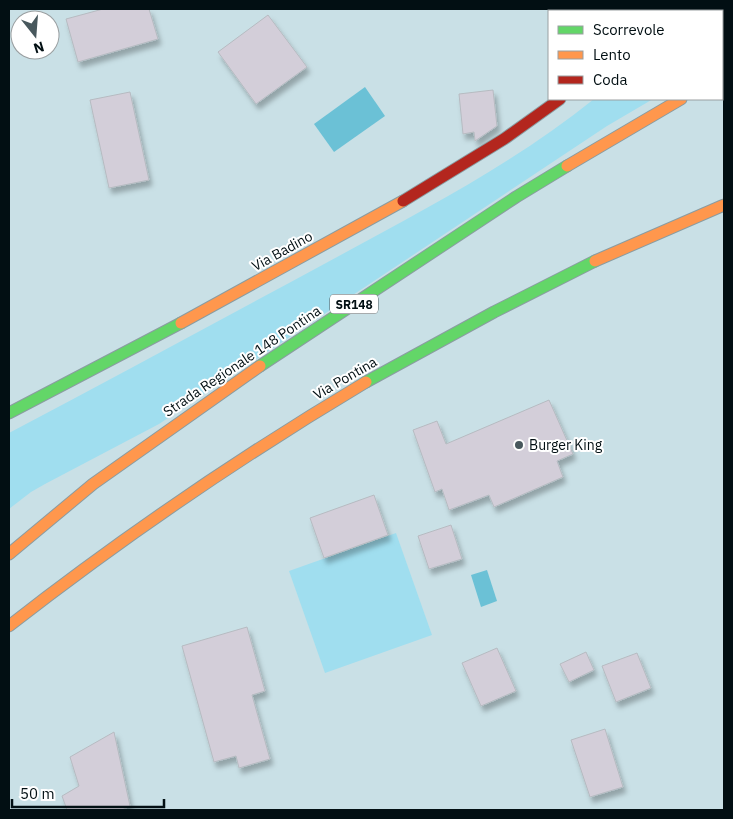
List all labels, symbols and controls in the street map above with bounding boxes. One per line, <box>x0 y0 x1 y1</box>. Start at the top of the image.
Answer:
north arrow <box>10 10 60 60</box>
legend <box>548 10 723 100</box>
text: Scorrevole <box>593 20 665 39</box>
text: N <box>31 37 46 58</box>
text: Lento <box>593 45 631 64</box>
text: Coda <box>593 70 627 89</box>
street label: Via Badino <box>248 227 316 275</box>
road number: SR148 <box>330 294 378 314</box>
street label: Strada Regionale 148 Pontina <box>160 301 325 421</box>
street label: Via Pontina <box>310 352 381 403</box>
place label: Burger King <box>529 436 603 454</box>
marker: Burger King <box>513 439 525 451</box>
scale bar <box>12 776 165 808</box>
text: 50 m <box>20 784 55 803</box>

